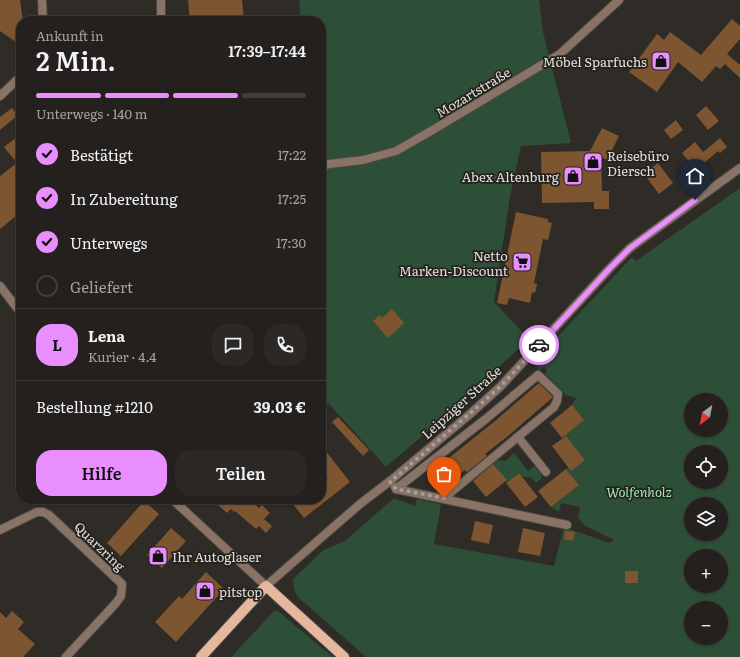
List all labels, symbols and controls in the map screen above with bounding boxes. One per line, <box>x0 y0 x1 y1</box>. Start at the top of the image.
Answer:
text: Ankunft in <box>36 26 104 45</box>
text: 17:39–17:44 <box>228 39 306 62</box>
text: 2 Min. <box>36 40 116 79</box>
shop icon: Möbel Sparfuchs <box>650 50 672 72</box>
place label: Möbel Sparfuchs <box>543 52 647 71</box>
street label: Mozartstraße <box>432 62 514 122</box>
text: Unterwegs · 140 m <box>36 104 147 123</box>
icon: check <box>36 143 58 165</box>
text: Bestätigt <box>70 143 133 166</box>
text: 17:22 <box>277 145 306 164</box>
place label: Reisebüro Diersch <box>607 146 669 180</box>
shop icon: Reisebüro Diersch <box>582 151 604 173</box>
pin <box>678 159 712 200</box>
shop icon: Abex Altenburg <box>562 165 584 187</box>
icon: home <box>684 165 706 187</box>
place label: Abex Altenburg <box>462 167 560 186</box>
icon: check <box>36 187 58 209</box>
text: In Zubereitung <box>70 187 178 210</box>
text: 17:25 <box>277 189 306 208</box>
icon: check <box>36 231 58 253</box>
text: Unterwegs <box>70 231 147 254</box>
text: 17:30 <box>276 233 306 252</box>
place label: Netto Marken-Discount <box>399 246 509 280</box>
supermarket icon: Netto Marken-Discount <box>511 251 533 273</box>
text: Geliefert <box>70 275 133 298</box>
text: Lena <box>88 324 125 347</box>
button: chat <box>212 324 254 366</box>
button: phone <box>264 324 306 366</box>
courier <box>519 325 559 365</box>
text: L <box>52 333 62 356</box>
icon: car <box>528 334 550 356</box>
text: Kurier · 4.4 <box>88 347 156 366</box>
street label: Leipziger Straße <box>417 361 505 443</box>
north arrow <box>684 393 728 437</box>
map controls <box>684 393 728 645</box>
text: Bestellung #1210 <box>36 395 153 418</box>
text: 39.03 € <box>253 395 306 418</box>
button: locate <box>684 445 728 489</box>
button: Hilfe <box>36 450 167 496</box>
button: Teilen <box>175 450 306 496</box>
pin <box>427 457 461 498</box>
icon: bag <box>433 463 455 485</box>
park label: Wolfenholz <box>606 482 672 501</box>
button: layers <box>684 497 728 541</box>
street label: Quarzring <box>70 517 130 576</box>
shop icon: Ihr Autoglaser <box>147 545 169 567</box>
place label: Ihr Autoglaser <box>172 547 262 566</box>
button: + <box>684 549 728 593</box>
shop icon: pitstop <box>194 580 216 602</box>
place label: pitstop <box>219 582 262 601</box>
button: − <box>684 601 728 645</box>

